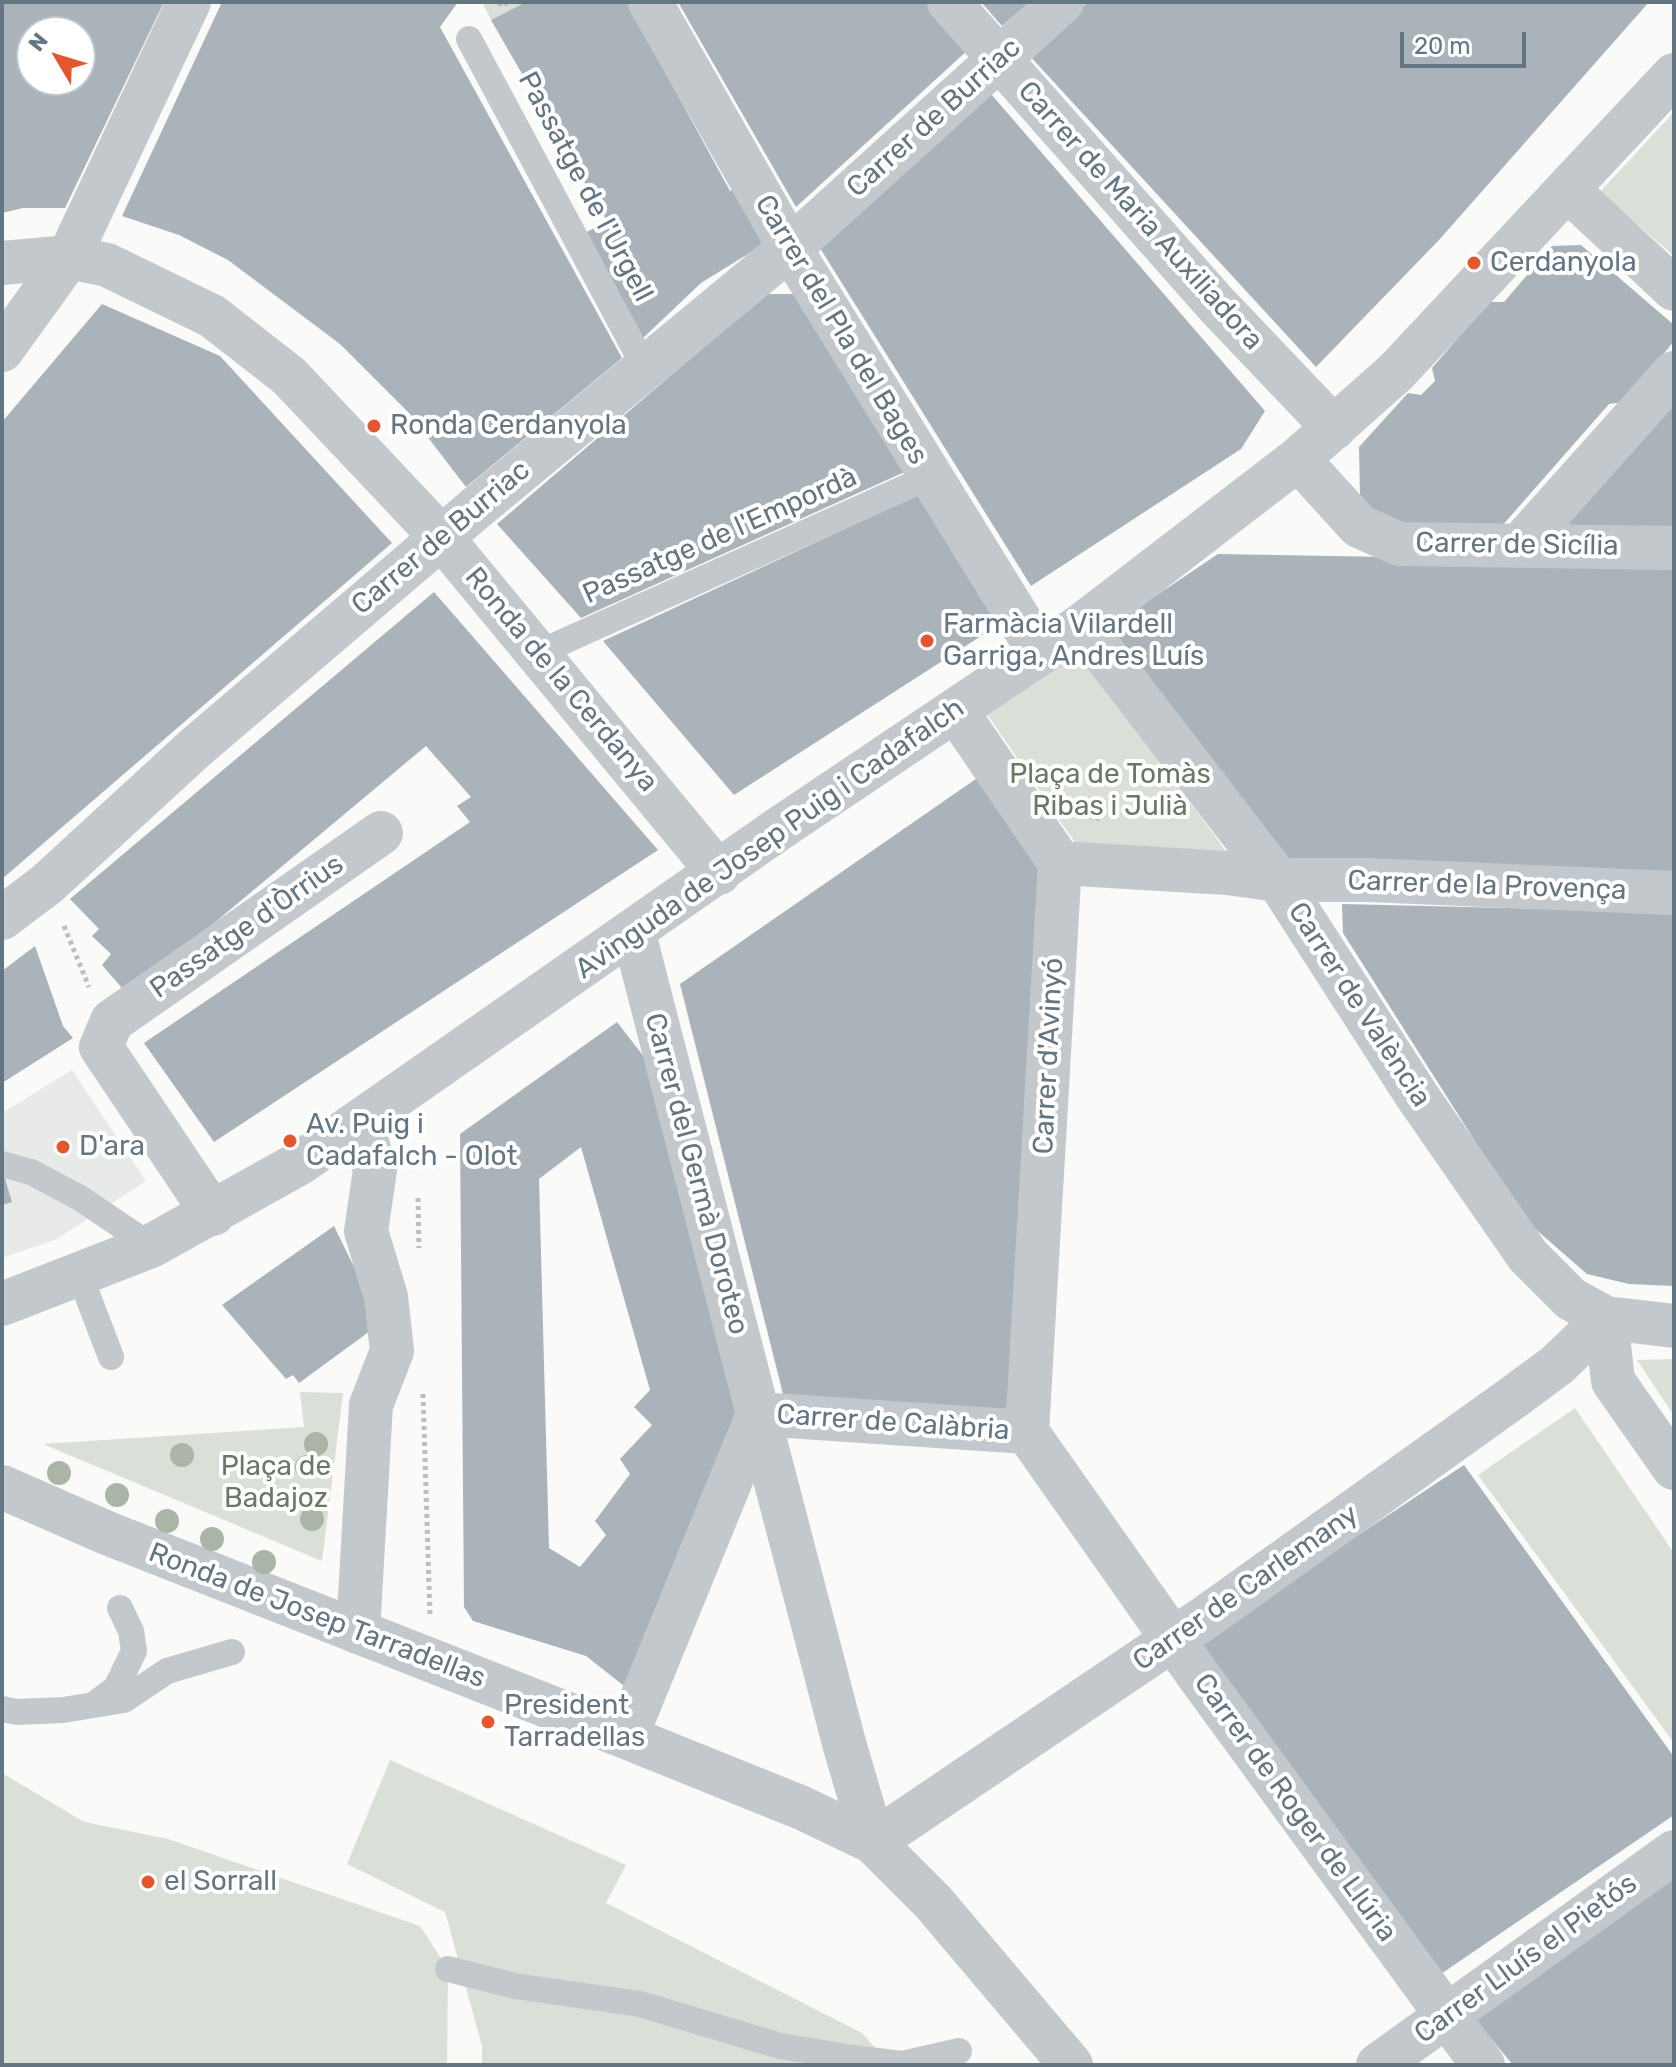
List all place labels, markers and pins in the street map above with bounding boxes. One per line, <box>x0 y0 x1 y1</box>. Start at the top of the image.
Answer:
place label: Cerdanyola <box>1490 246 1637 280</box>
marker: Cerdanyola <box>1465 254 1483 272</box>
place label: Ronda Cerdanyola <box>390 409 627 443</box>
marker: Ronda Cerdanyola <box>365 417 383 435</box>
place label: Farmàcia Vilardell Garriga, Andres Luís <box>943 608 1204 674</box>
marker: Farmàcia Vilardell Garriga, Andres Luís <box>918 632 936 650</box>
place label: Av. Puig i Cadafalch - Olot <box>306 1108 517 1174</box>
place label: D'ara <box>79 1130 145 1164</box>
marker: Av. Puig i Cadafalch - Olot <box>281 1132 299 1150</box>
marker: D'ara <box>54 1138 72 1156</box>
place label: President Tarradellas <box>504 1689 645 1755</box>
marker: President Tarradellas <box>479 1713 497 1731</box>
place label: el Sorrall <box>164 1865 277 1899</box>
marker: el Sorrall <box>139 1873 157 1891</box>

